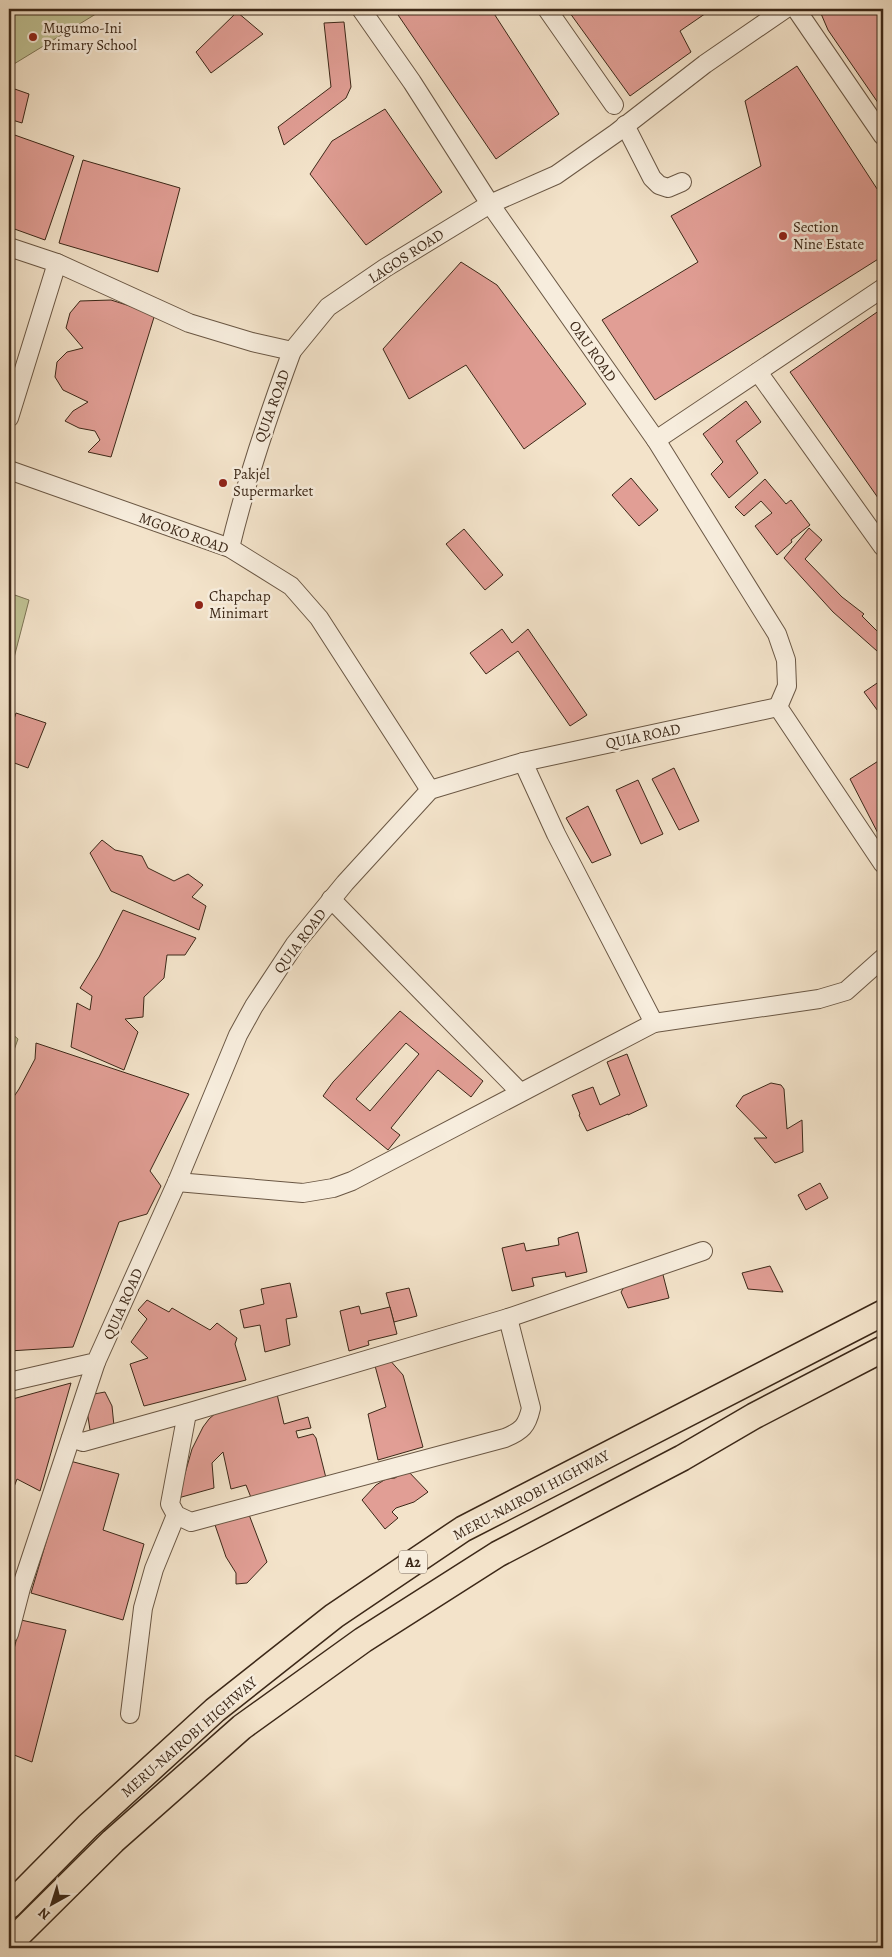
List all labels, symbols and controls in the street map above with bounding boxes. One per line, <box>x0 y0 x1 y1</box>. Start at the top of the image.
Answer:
place label: Mugumo-Ini Primary School <box>43 18 137 55</box>
marker: Mugumo-Ini Primary School <box>27 31 39 43</box>
place label: Section Nine Estate <box>793 217 865 254</box>
street label: LAGOS ROAD <box>364 224 448 288</box>
marker: Section Nine Estate <box>777 230 789 242</box>
street label: OAU ROAD <box>565 316 621 386</box>
street label: QUIA ROAD <box>250 367 294 445</box>
place label: Pakjel Supermarket <box>233 464 314 501</box>
marker: Pakjel Supermarket <box>217 477 229 489</box>
street label: MGOKO ROAD <box>136 508 232 558</box>
place label: Chapchap Minimart <box>209 586 271 623</box>
marker: Chapchap Minimart <box>193 599 205 611</box>
street label: QUIA ROAD <box>604 718 682 754</box>
street label: QUIA ROAD <box>269 905 331 977</box>
street label: QUIA ROAD <box>98 1265 148 1343</box>
street label: MERU-NAIROBI HIGHWAY <box>449 1445 614 1545</box>
road number: A2 <box>399 1550 427 1574</box>
street label: MERU-NAIROBI HIGHWAY <box>117 1672 262 1802</box>
north arrow <box>28 1880 78 1930</box>
text: N <box>34 1903 54 1924</box>

